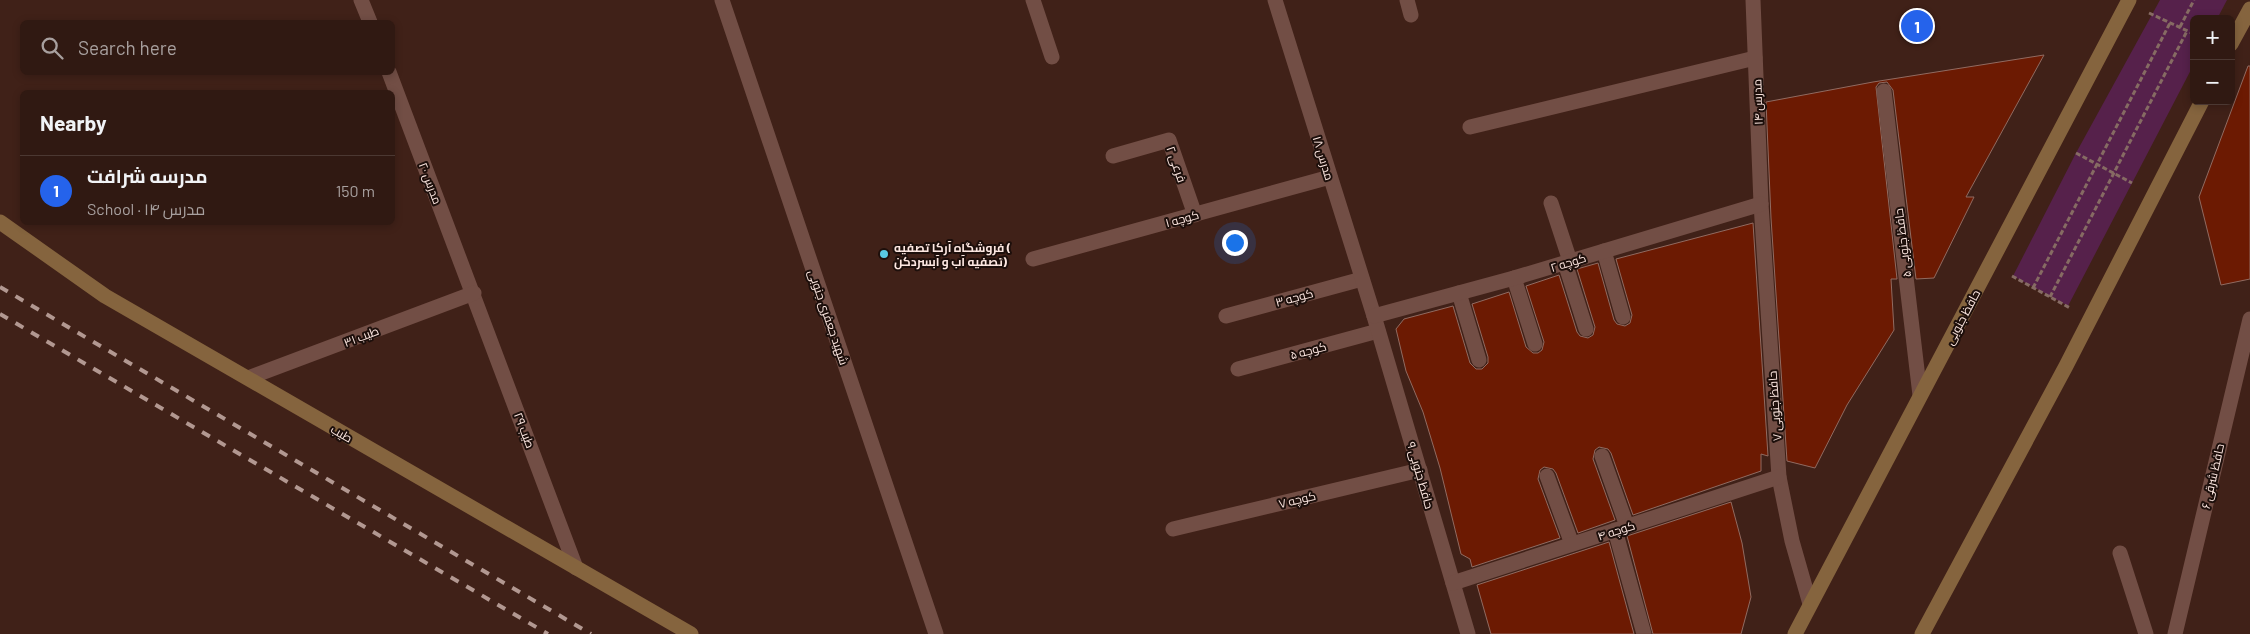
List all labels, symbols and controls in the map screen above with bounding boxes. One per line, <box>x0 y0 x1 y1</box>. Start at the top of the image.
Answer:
pin: 1 <box>1901 7 1933 45</box>
map controls <box>2190 15 2235 105</box>
button: + <box>2190 15 2235 60</box>
search box <box>20 20 395 75</box>
icon: search <box>38 34 66 62</box>
text: Search here <box>78 36 177 59</box>
button: − <box>2190 60 2235 105</box>
street label: مدرس ۱۴ <box>1749 79 1766 125</box>
text: Nearby <box>40 110 106 135</box>
street label: مدرس ۱۸ <box>1310 134 1337 182</box>
street label: فرعی ۲ <box>1163 144 1190 184</box>
street label: مدرس ۲۰ <box>416 160 445 206</box>
text: مدرسه شرافت <box>87 164 208 187</box>
text: 1 <box>53 181 59 200</box>
text: 150 m <box>336 181 375 200</box>
text: School · مدرس ۱۴ <box>87 199 205 218</box>
street label: کوچه ۱ <box>1164 207 1201 232</box>
street label: حافظ جنوبی ۵ <box>1891 208 1914 278</box>
your location <box>1222 230 1248 256</box>
place label: فروشگاه آرکا تصفیه ( تصفیه آب و آبسردکن) <box>894 240 1011 270</box>
marker: فروشگاه آرکا تصفیه ( تصفیه آب و آبسردکن) <box>878 248 890 260</box>
street label: کوچه ۲ <box>1548 250 1589 277</box>
street label: شهید جعفری جنوبی <box>805 268 852 367</box>
street label: کوچه ۳ <box>1274 285 1315 312</box>
street label: حافظ جنوبی <box>1942 287 1983 347</box>
street label: طیب ۳۱ <box>341 323 381 350</box>
street label: کوچه ۵ <box>1288 338 1328 364</box>
street label: حافظ جنوبی ۷ <box>1765 370 1784 442</box>
street label: طیب ۲۹ <box>511 410 538 450</box>
street label: طیب <box>328 421 355 446</box>
street label: حافظ جنوبی ۹ <box>1404 440 1437 510</box>
street label: حافظ شرقی ۶ <box>2198 442 2227 510</box>
street label: کوچه ۷ <box>1277 488 1318 513</box>
street label: کوچه ۴ <box>1596 517 1637 545</box>

